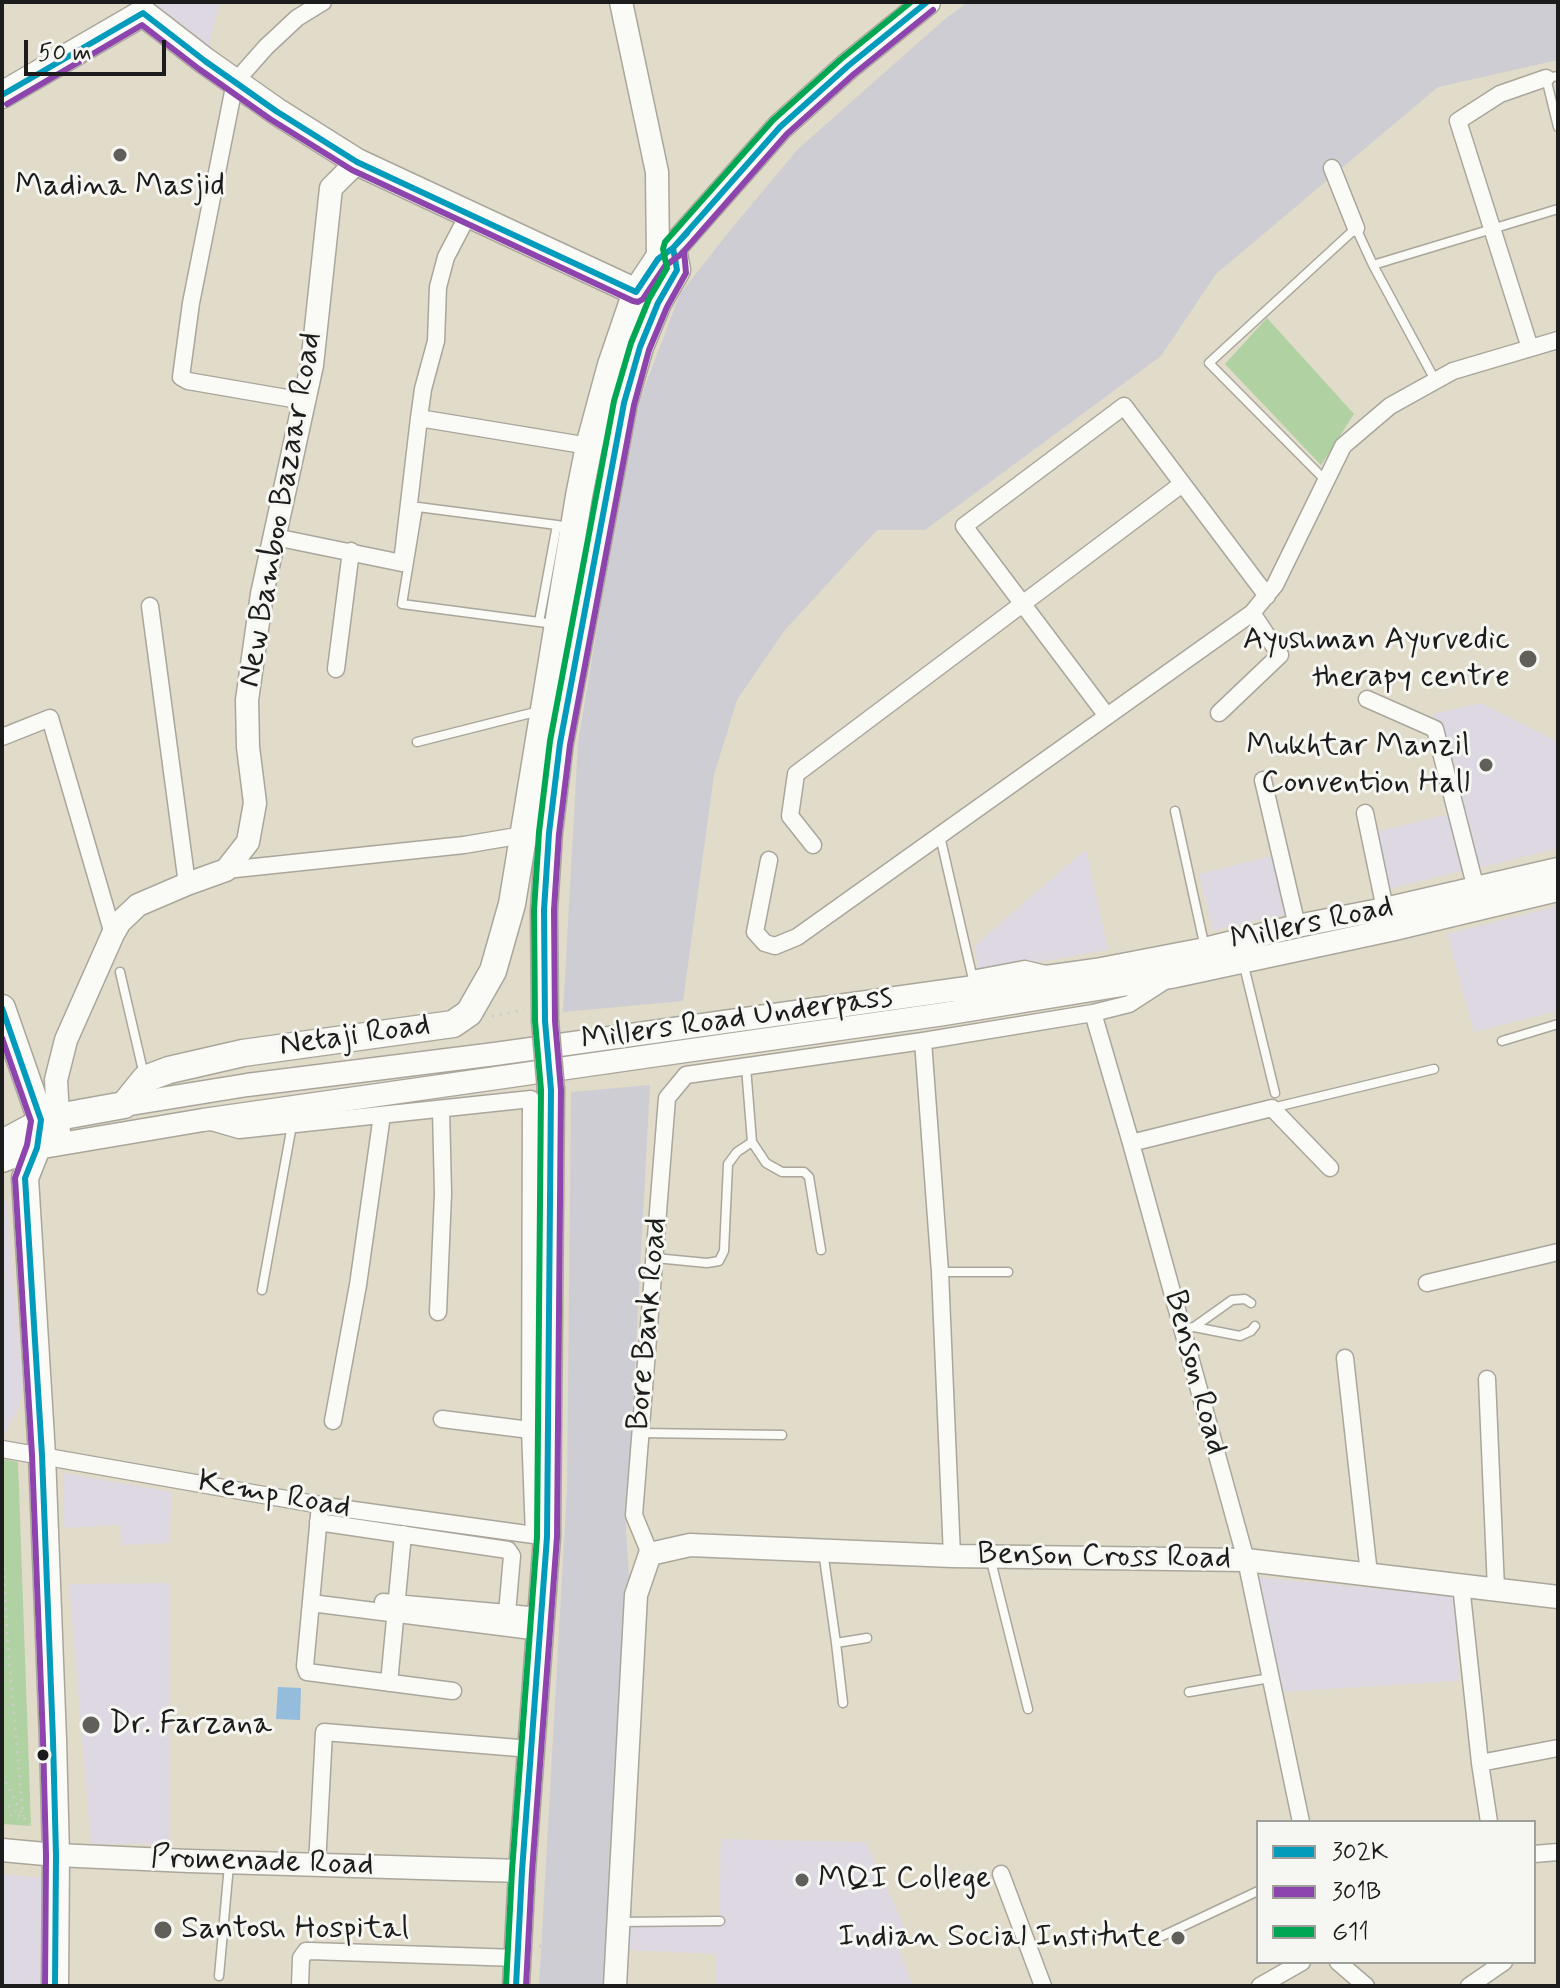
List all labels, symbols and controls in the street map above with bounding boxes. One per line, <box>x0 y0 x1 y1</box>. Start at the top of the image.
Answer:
scale bar <box>28 24 170 74</box>
text: 50 m <box>38 38 92 69</box>
marker: Madina Masjid <box>111 146 129 164</box>
place label: Madina Masjid <box>15 168 225 206</box>
street label: New Bamboo Bazaar Road <box>232 329 332 691</box>
place label: Ayushman Ayurvedic therapy centre <box>1243 622 1510 697</box>
marker: Ayushman Ayurvedic therapy centre <box>1517 648 1539 670</box>
place label: Mukhtar Manzil Convention Hall <box>1246 728 1470 803</box>
marker: Mukhtar Manzil Convention Hall <box>1477 756 1495 774</box>
street label: Millers Road <box>1227 889 1397 961</box>
street label: Millers Road Underpass <box>579 979 895 1061</box>
street label: Netaji Road <box>277 1007 433 1067</box>
street label: Bore Bank Road <box>621 1216 677 1432</box>
street label: Benson Road <box>1154 1287 1234 1459</box>
street label: Kemp Road <box>195 1464 353 1528</box>
street label: Benson Cross Road <box>977 1537 1231 1579</box>
place label: Dr. Farzana <box>109 1706 272 1744</box>
marker: Dr. Farzana <box>80 1714 102 1736</box>
unlabelled marker <box>35 1747 51 1763</box>
legend <box>1256 1820 1536 1964</box>
text: 302K <box>1332 1837 1388 1868</box>
street label: Promenade Road <box>150 1840 374 1886</box>
place label: MQI College <box>818 1861 991 1899</box>
marker: MQI College <box>793 1871 811 1889</box>
text: 301B <box>1332 1877 1381 1908</box>
place label: Santosh Hospital <box>181 1911 409 1949</box>
text: G11 <box>1332 1917 1369 1948</box>
marker: Santosh Hospital <box>152 1919 174 1941</box>
place label: Indian Social Institute <box>838 1919 1162 1957</box>
marker: Indian Social Institute <box>1169 1929 1187 1947</box>

